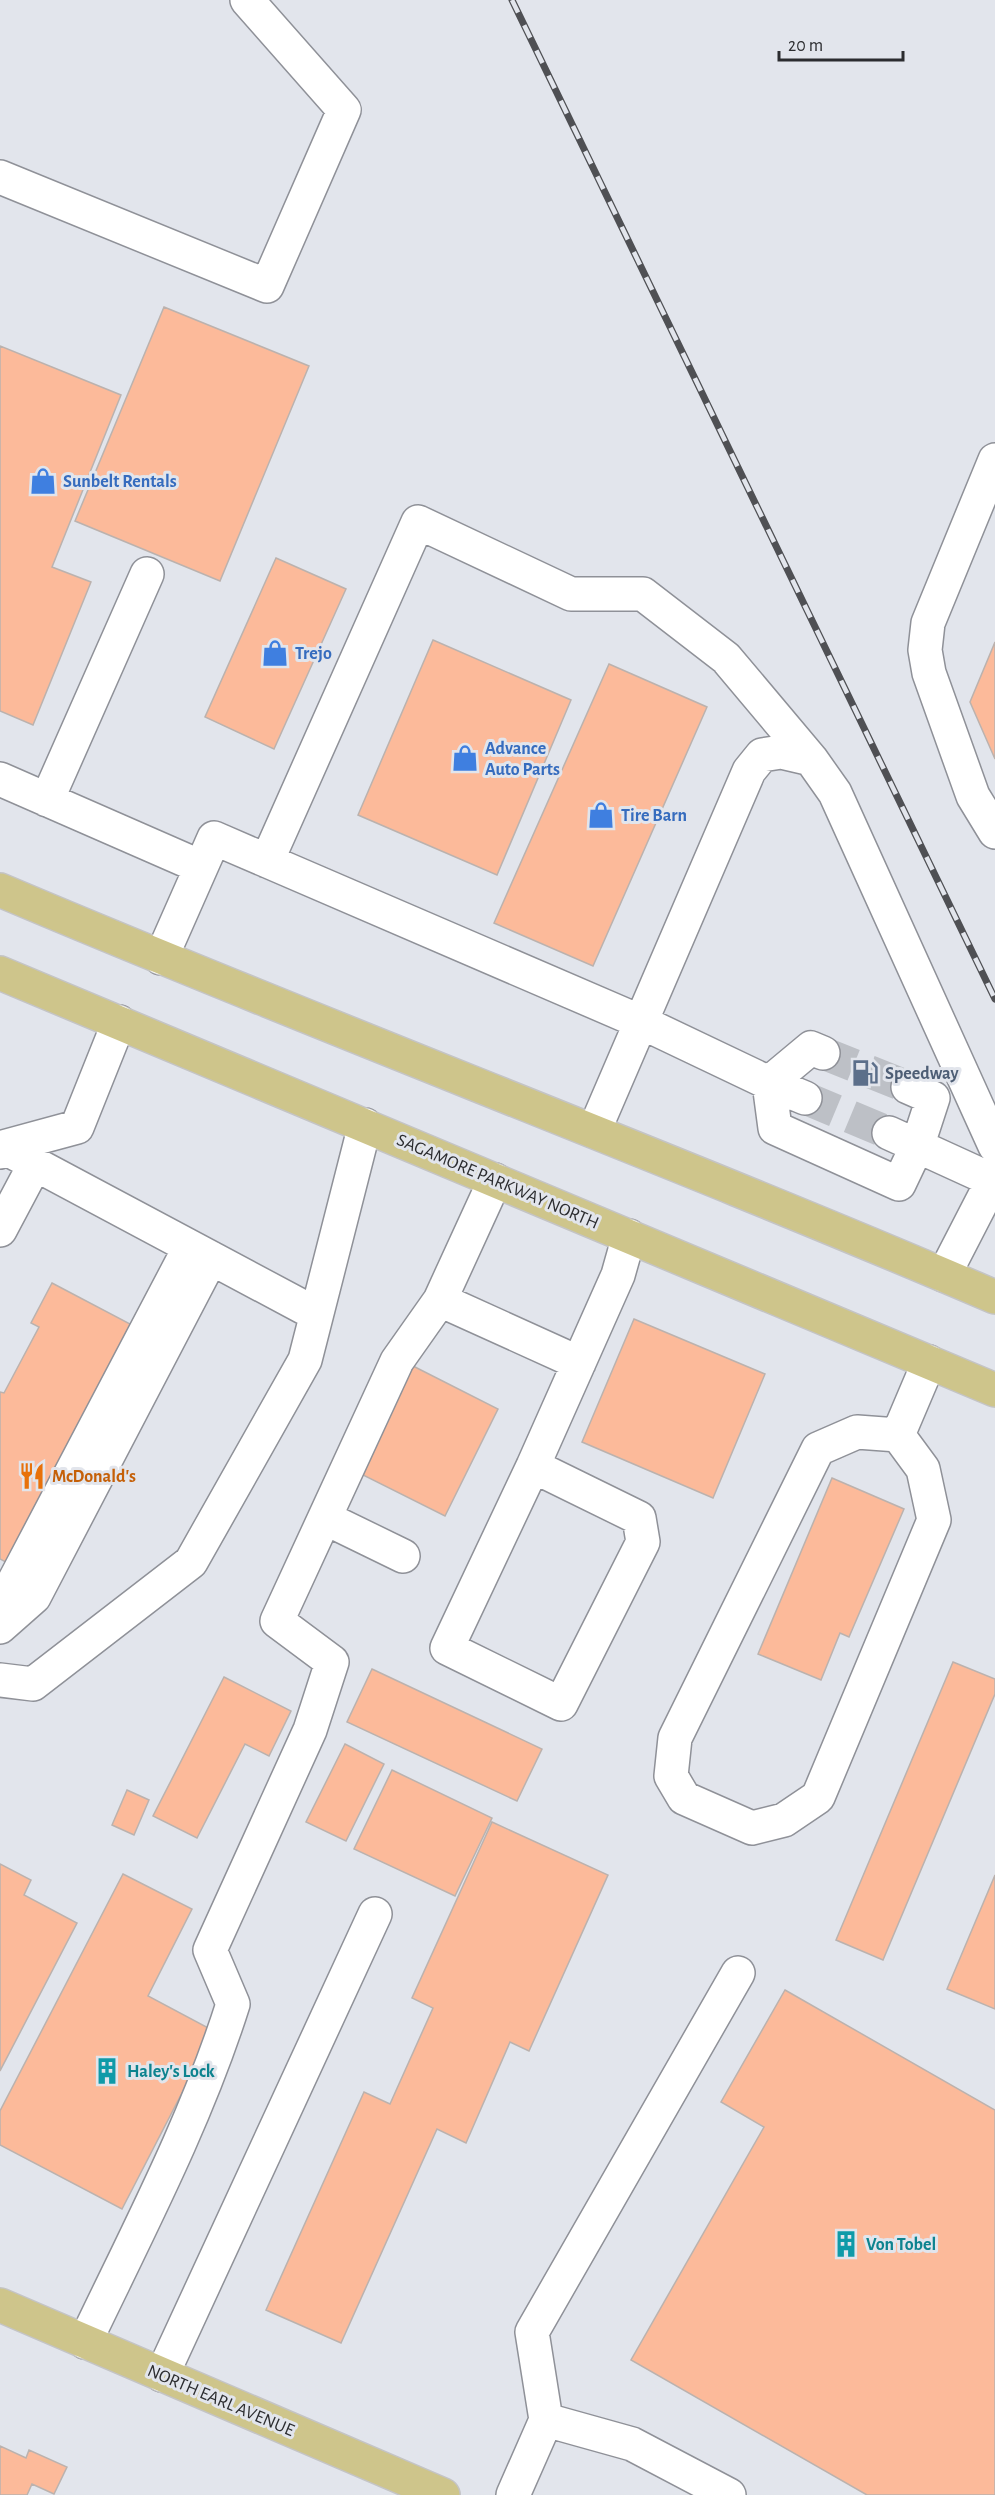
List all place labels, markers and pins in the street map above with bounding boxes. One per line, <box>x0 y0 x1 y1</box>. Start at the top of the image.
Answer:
shop icon: Sunbelt Rentals <box>28 466 58 496</box>
place label: Sunbelt Rentals <box>63 473 177 491</box>
shop icon: Trejo <box>260 638 290 668</box>
place label: Trejo <box>295 645 332 663</box>
place label: Advance Auto Parts <box>485 740 560 779</box>
shop icon: Advance Auto Parts <box>450 743 480 773</box>
shop icon: Tire Barn <box>586 800 616 830</box>
place label: Tire Barn <box>621 807 687 825</box>
fuel station icon: Speedway <box>850 1058 880 1088</box>
place label: Speedway <box>885 1065 960 1083</box>
restaurant icon: McDonald's <box>17 1461 47 1491</box>
place label: McDonald's <box>52 1468 136 1486</box>
building icon: Haley's Lock <box>92 2056 122 2086</box>
place label: Haley's Lock <box>127 2063 215 2081</box>
building icon: Von Tobel <box>831 2229 861 2259</box>
place label: Von Tobel <box>866 2236 936 2254</box>

